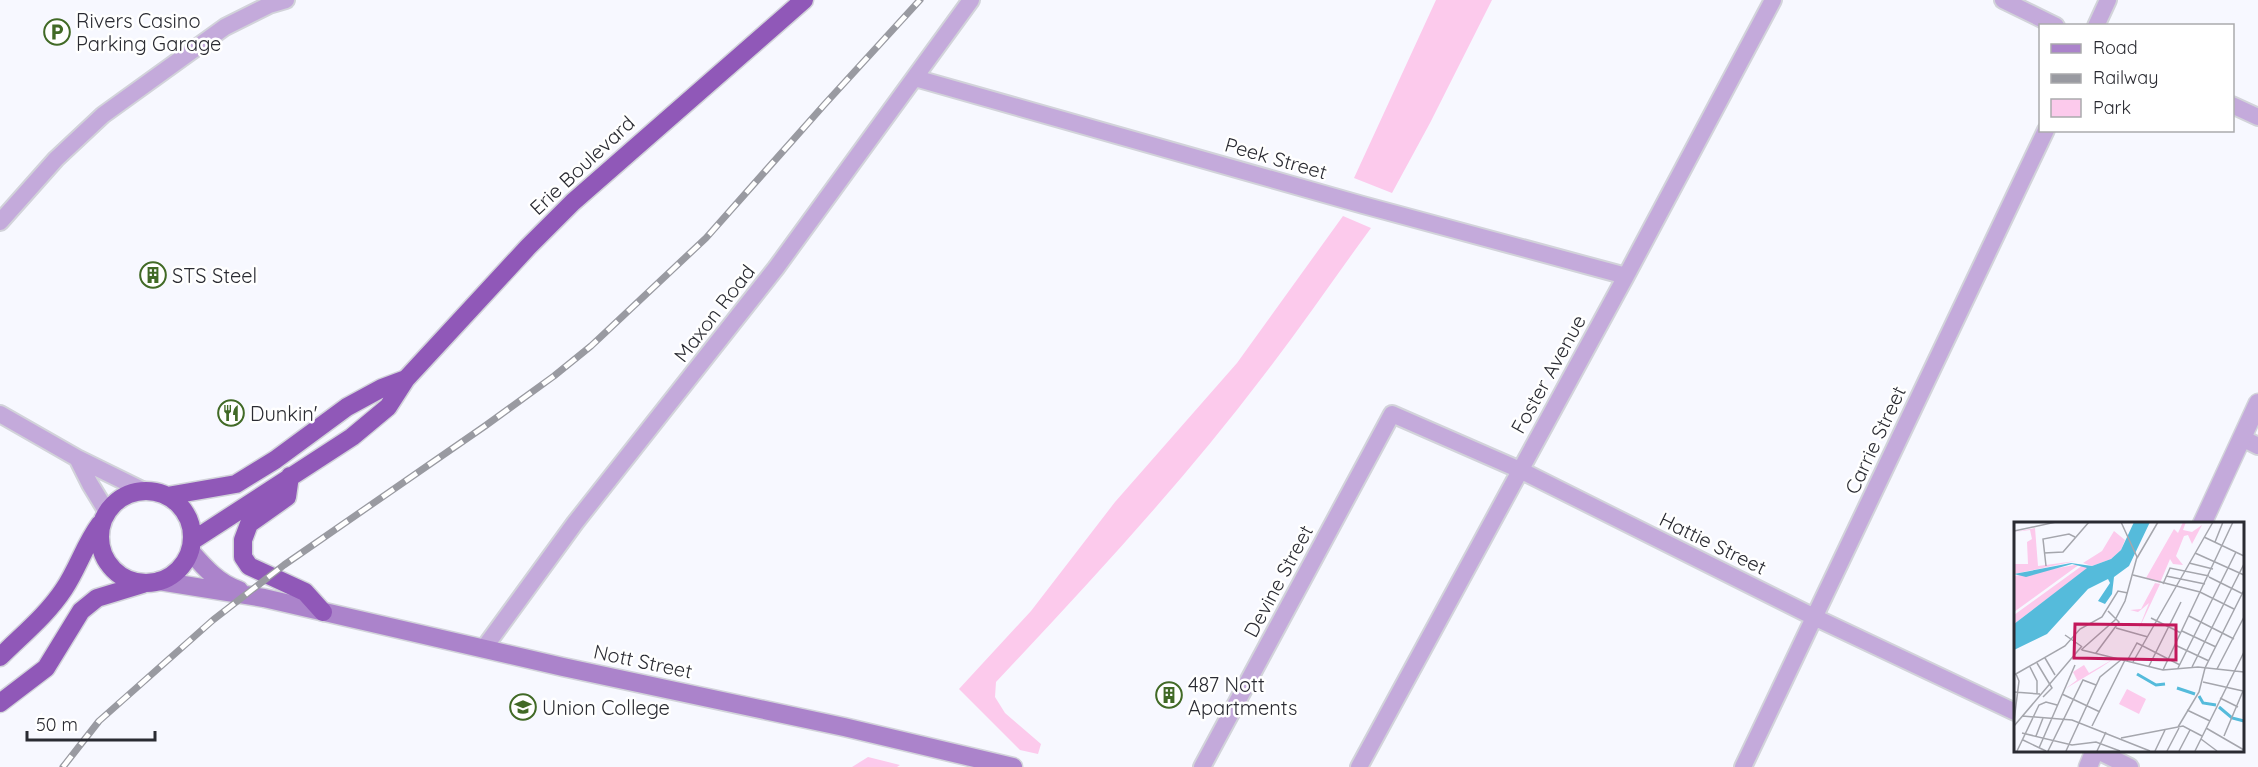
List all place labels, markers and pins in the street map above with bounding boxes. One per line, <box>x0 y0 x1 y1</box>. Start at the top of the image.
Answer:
place label: Rivers Casino Parking Garage <box>76 8 221 56</box>
parking icon: Rivers Casino Parking Garage <box>42 17 72 47</box>
building icon: STS Steel <box>138 260 168 290</box>
place label: STS Steel <box>172 263 257 288</box>
restaurant icon: Dunkin' <box>216 398 246 428</box>
place label: Dunkin' <box>250 401 318 426</box>
place label: 487 Nott Apartments <box>1188 672 1297 720</box>
building icon: 487 Nott Apartments <box>1154 680 1184 710</box>
school or university icon: Union College <box>508 692 538 722</box>
place label: Union College <box>542 695 670 720</box>

